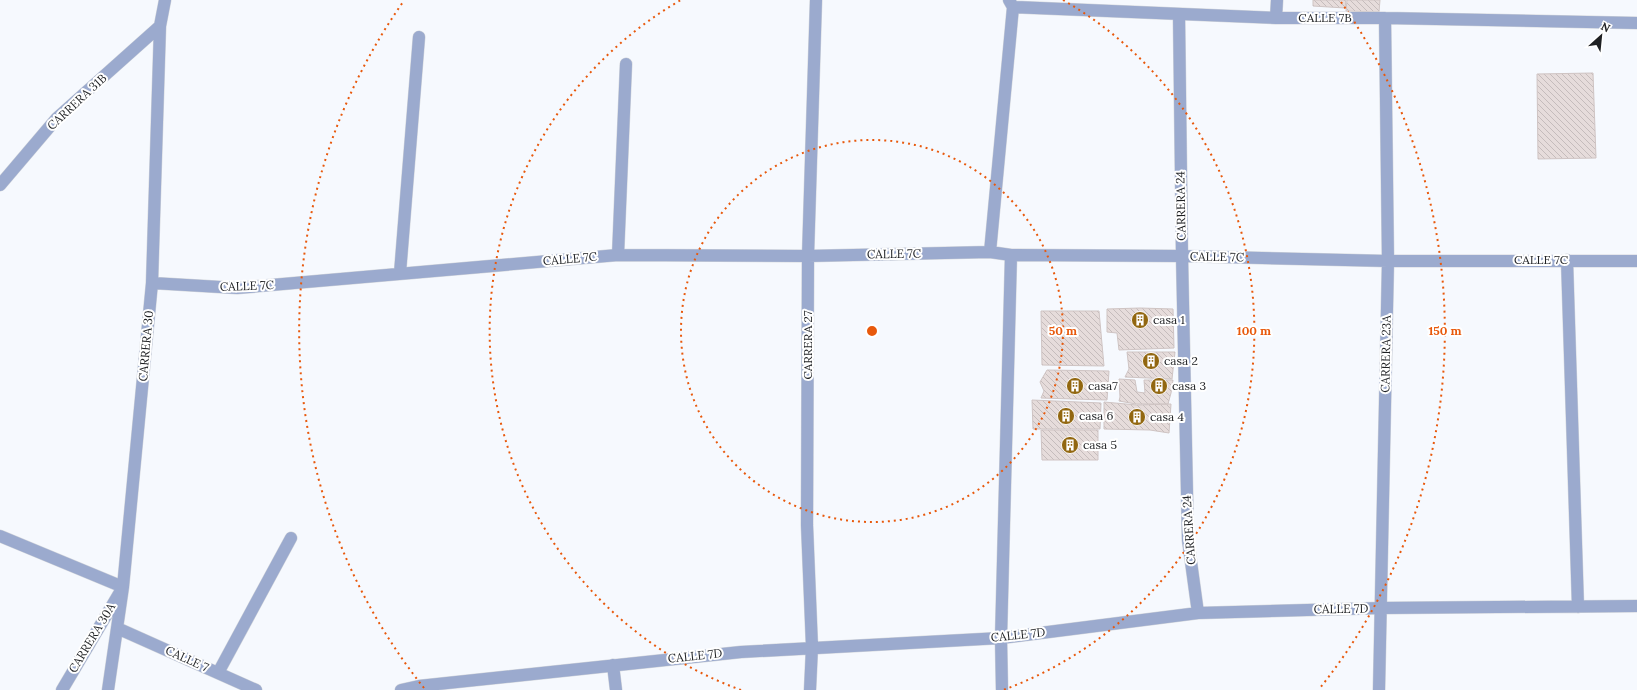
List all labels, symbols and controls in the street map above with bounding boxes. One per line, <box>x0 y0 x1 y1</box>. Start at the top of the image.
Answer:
street label: CALLE 7B <box>1298 10 1352 25</box>
north arrow <box>1581 16 1621 56</box>
text: N <box>1599 19 1613 35</box>
street label: CARRERA 31B <box>44 70 109 133</box>
street label: CARRERA 24 <box>1172 170 1189 241</box>
street label: CALLE 7C <box>867 246 922 261</box>
street label: CALLE 7C <box>542 249 598 268</box>
street label: CALLE 7C <box>1190 249 1245 264</box>
street label: CALLE 7C <box>1514 252 1569 267</box>
street label: CALLE 7C <box>220 277 275 294</box>
street label: CARRERA 30 <box>135 310 156 382</box>
street label: CARRERA 27 <box>800 310 815 380</box>
building icon: casa 1 <box>1130 310 1150 330</box>
place label: casa 1 <box>1153 312 1185 327</box>
street label: CARRERA 23A <box>1377 315 1394 393</box>
text: 50 m <box>1049 323 1077 338</box>
text: 100 m <box>1237 323 1271 338</box>
text: 150 m <box>1428 323 1462 338</box>
centre of rings <box>865 324 879 338</box>
building icon: casa 2 <box>1141 351 1161 371</box>
place label: casa 2 <box>1164 353 1198 368</box>
building icon: casa7 <box>1065 376 1085 396</box>
building icon: casa 3 <box>1149 376 1169 396</box>
place label: casa7 <box>1088 378 1118 393</box>
place label: casa 3 <box>1172 378 1206 393</box>
building icon: casa 6 <box>1056 406 1076 426</box>
building icon: casa 4 <box>1127 407 1147 427</box>
place label: casa 6 <box>1079 408 1113 423</box>
place label: casa 4 <box>1150 409 1184 424</box>
building icon: casa 5 <box>1060 435 1080 455</box>
place label: casa 5 <box>1083 437 1117 452</box>
street label: CARRERA 24 <box>1179 494 1198 565</box>
street label: CARRERA 30A <box>65 600 119 675</box>
street label: CALLE 7D <box>1313 601 1369 616</box>
street label: CALLE 7D <box>990 624 1046 645</box>
street label: CALLE 7 <box>163 642 212 675</box>
street label: CALLE 7D <box>667 645 723 666</box>

